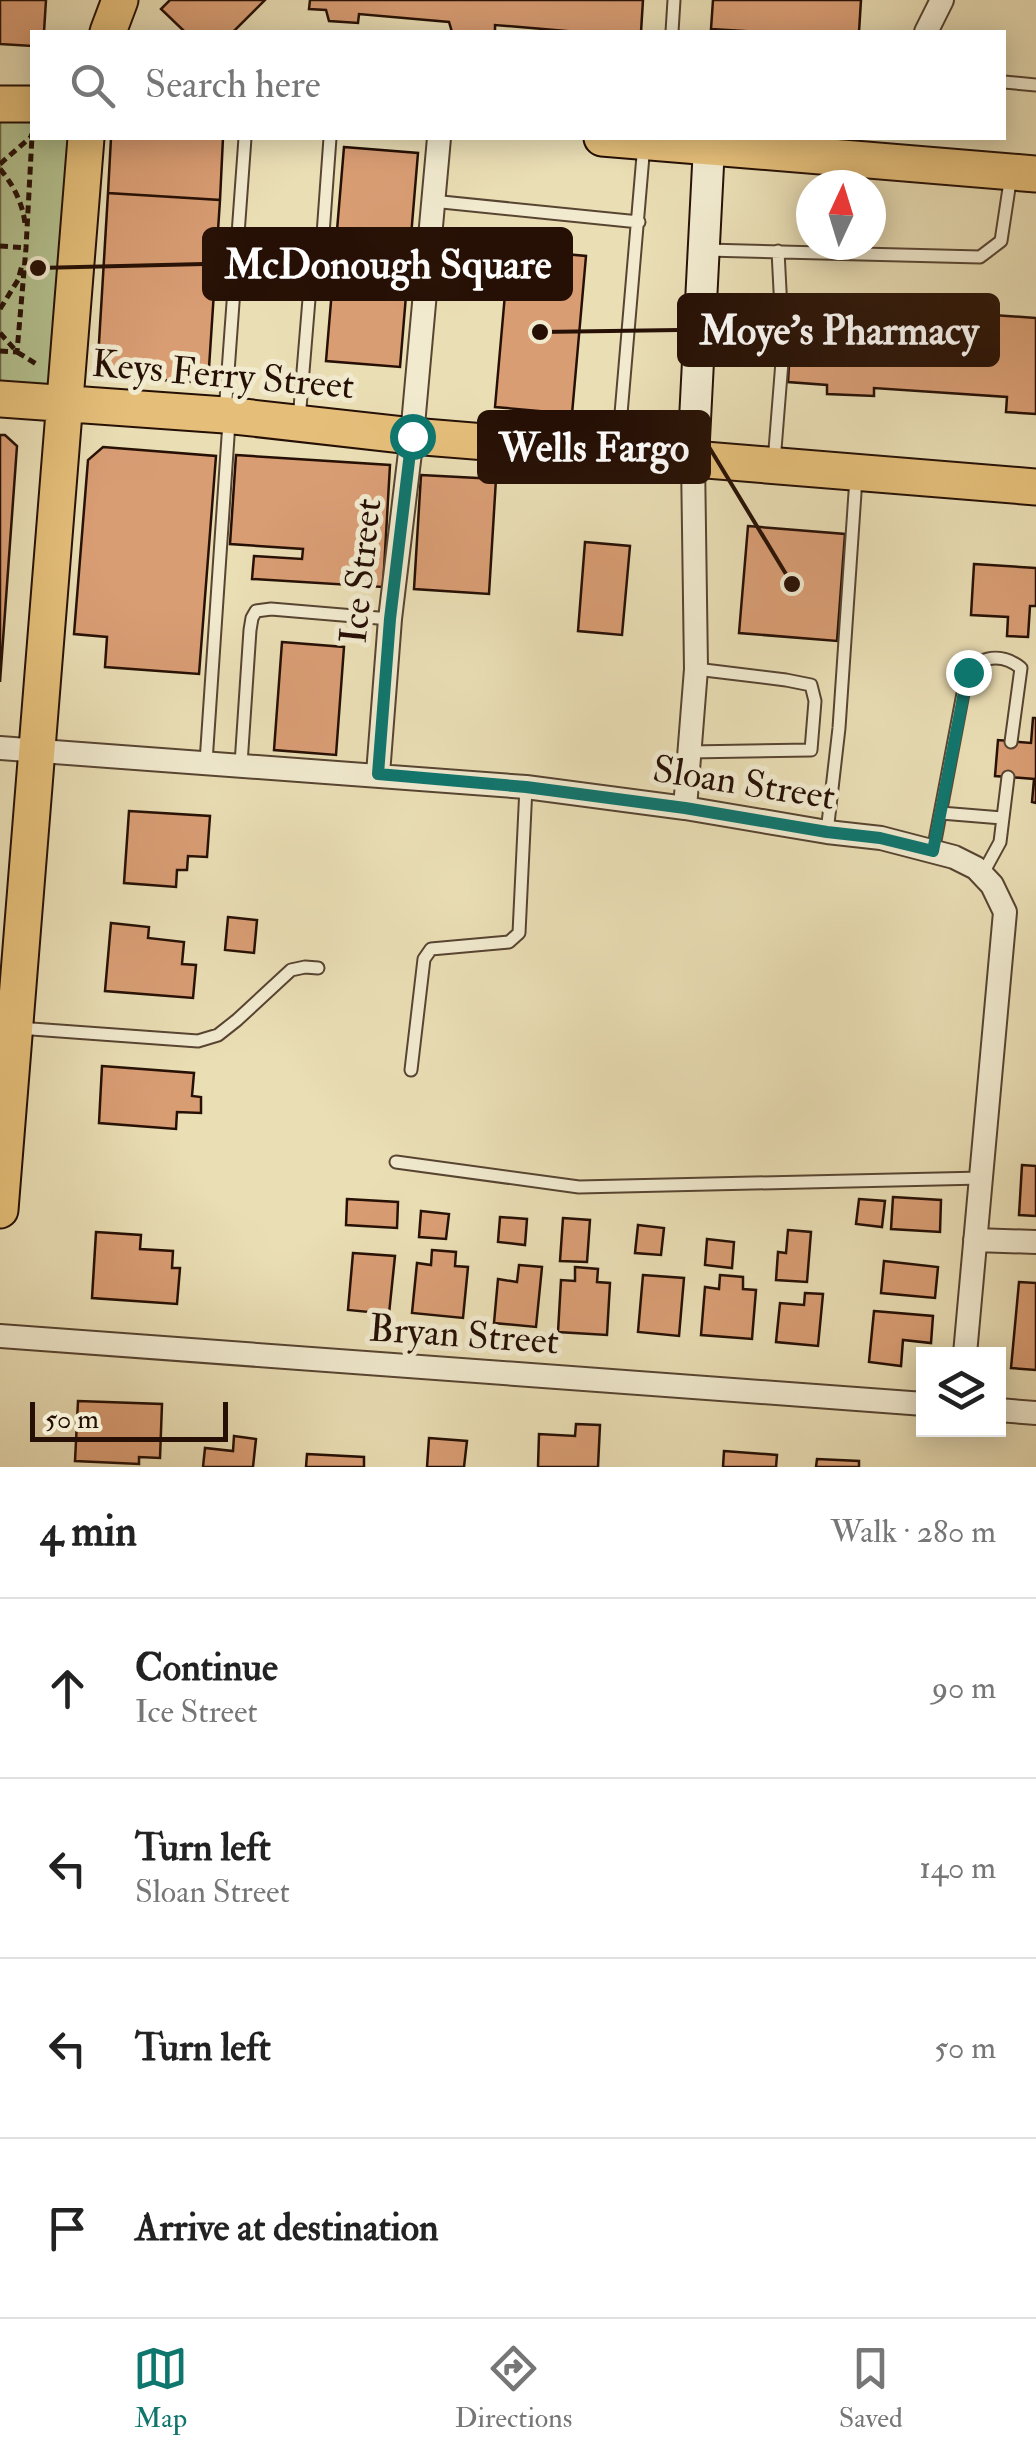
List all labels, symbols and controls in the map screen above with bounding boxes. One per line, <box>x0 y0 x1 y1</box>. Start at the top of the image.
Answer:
search box <box>30 30 1006 140</box>
icon: search <box>65 58 120 113</box>
text: Search here <box>145 61 321 109</box>
north arrow <box>796 170 886 260</box>
callout: McDonough Square <box>204 229 571 299</box>
text: McDonough Square <box>223 240 552 291</box>
callout: Moye's Pharmacy <box>679 295 998 365</box>
text: Moye's Pharmacy <box>698 306 980 357</box>
street label: Keys Ferry Street <box>90 340 356 410</box>
callout: Wells Fargo <box>479 412 709 482</box>
route start <box>390 414 436 460</box>
text: Wells Fargo <box>498 423 689 474</box>
street label: Ice Street <box>330 496 392 646</box>
route end <box>946 650 992 696</box>
street label: Sloan Street <box>649 745 839 821</box>
street label: Bryan Street <box>367 1304 561 1366</box>
map controls <box>916 1347 1006 1437</box>
button: layers <box>916 1347 1006 1437</box>
scale bar <box>30 1397 228 1442</box>
text: 50 m <box>45 1402 99 1437</box>
text: 4 min <box>40 1506 137 1558</box>
text: Walk · 280 m <box>831 1512 996 1552</box>
text: Continue <box>135 1644 278 1692</box>
icon: ahead <box>40 1661 95 1716</box>
text: 90 m <box>932 1668 996 1708</box>
text: Ice Street <box>135 1692 258 1732</box>
text: Turn left <box>135 1824 271 1872</box>
icon: left <box>40 1841 95 1896</box>
text: 140 m <box>919 1848 996 1888</box>
text: Sloan Street <box>135 1872 290 1912</box>
icon: left <box>40 2021 95 2076</box>
text: Turn left <box>135 2024 271 2072</box>
text: 50 m <box>934 2028 996 2068</box>
icon: arrive <box>40 2201 95 2256</box>
text: Arrive at destination <box>135 2204 439 2252</box>
tab: Map <box>133 2341 188 2436</box>
tab: Directions <box>455 2341 572 2436</box>
tab: Saved <box>839 2341 903 2436</box>

